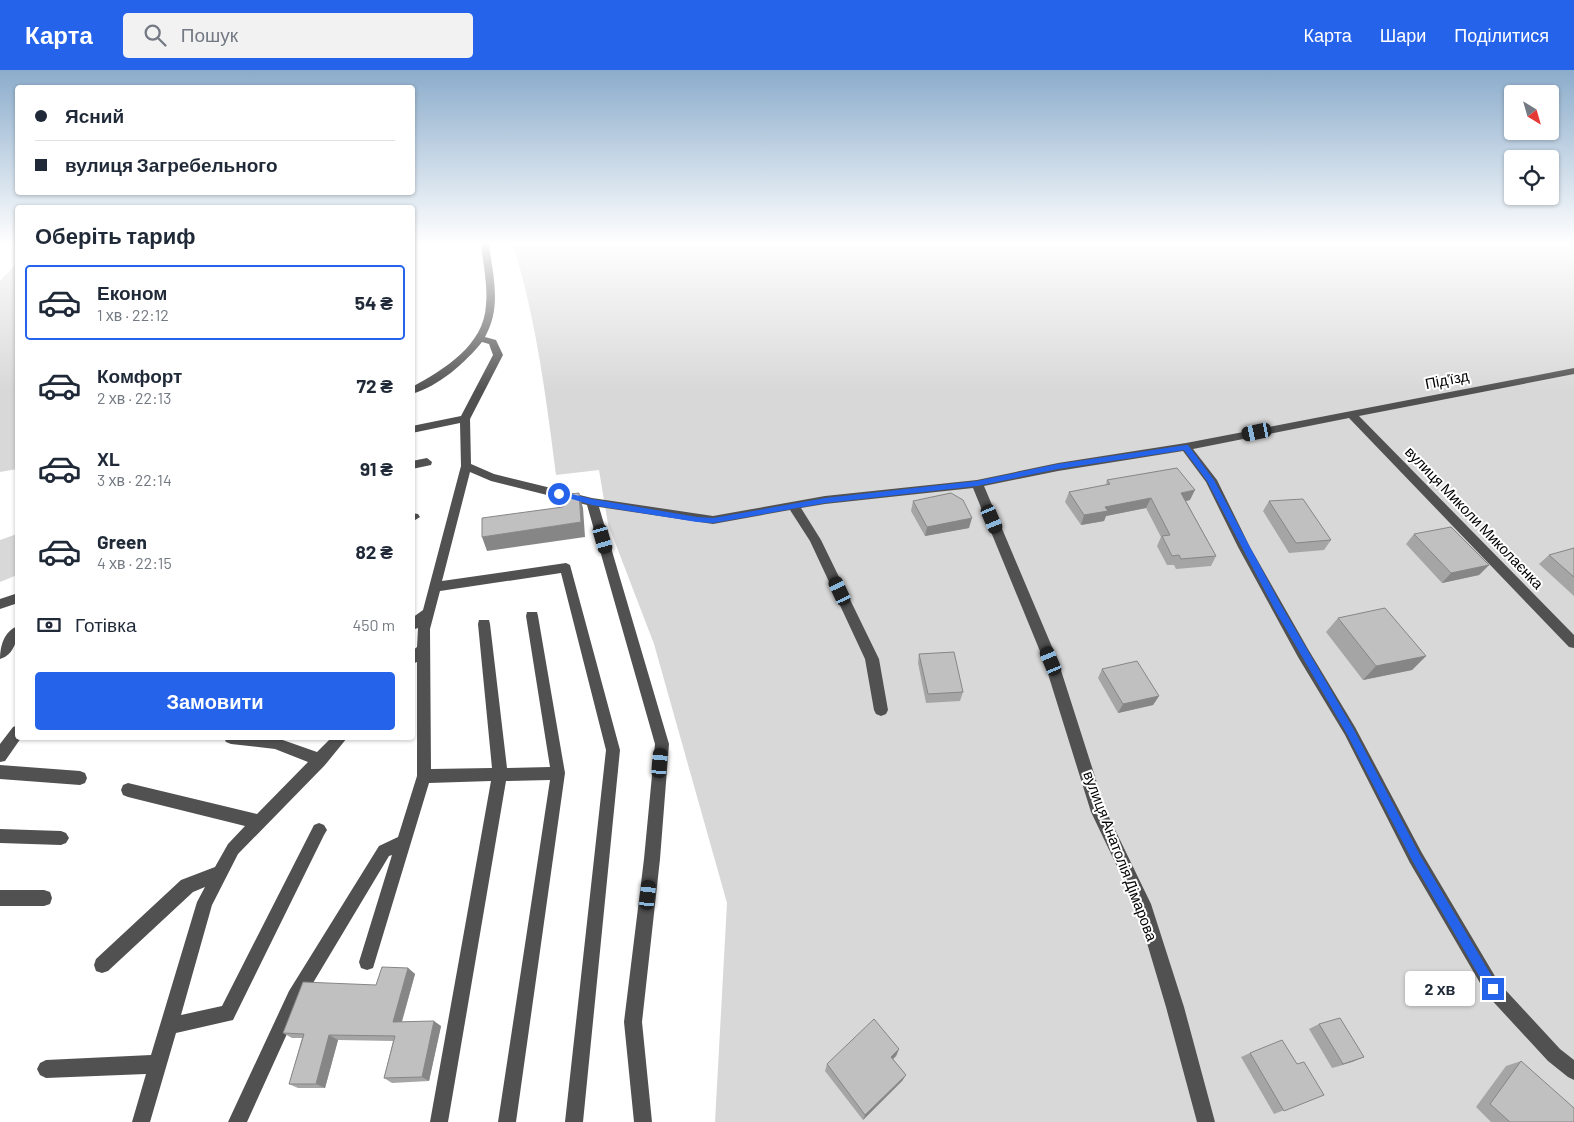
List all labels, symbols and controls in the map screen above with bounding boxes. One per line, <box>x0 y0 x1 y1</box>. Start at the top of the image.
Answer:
search box <box>123 13 473 58</box>
text: Карта <box>25 20 93 49</box>
icon: search <box>141 21 169 49</box>
text: Пошук <box>181 23 238 46</box>
text: Карта <box>1304 24 1352 46</box>
text: Шари <box>1380 24 1426 46</box>
text: Поділитися <box>1454 24 1549 46</box>
north arrow <box>1504 85 1559 140</box>
map controls <box>1504 85 1559 205</box>
text: Ясний <box>65 104 124 127</box>
button: locate <box>1504 150 1559 205</box>
text: вулиця Загребельного <box>65 153 278 176</box>
text: Оберіть тариф <box>35 222 195 248</box>
icon: car <box>37 280 82 325</box>
text: Економ <box>97 281 167 304</box>
text: 54 ₴ <box>355 291 393 314</box>
text: 1 хв · 22:12 <box>97 305 169 324</box>
icon: car <box>37 363 82 408</box>
text: Комфорт <box>97 364 182 387</box>
street label: Під'їзд <box>1423 366 1471 392</box>
text: 72 ₴ <box>356 374 393 397</box>
text: 2 хв · 22:13 <box>97 388 171 407</box>
car <box>1240 422 1273 442</box>
street label: вулиця Миколи Миколаєнка <box>1402 442 1548 593</box>
icon: car <box>37 446 82 491</box>
text: XL <box>97 447 120 470</box>
text: 91 ₴ <box>360 457 393 480</box>
text: 3 хв · 22:14 <box>97 470 172 489</box>
route start <box>548 483 570 505</box>
car <box>979 502 1004 536</box>
car <box>591 523 614 555</box>
icon: car <box>37 529 82 574</box>
text: Green <box>97 530 147 553</box>
text: 82 ₴ <box>356 540 393 563</box>
text: 4 хв · 22:15 <box>97 553 172 572</box>
car <box>826 574 853 608</box>
icon: cash <box>35 611 63 639</box>
text: Готівка <box>75 613 136 636</box>
text: 450 m <box>352 615 395 634</box>
car <box>1038 644 1063 678</box>
button: Замовити <box>35 672 395 730</box>
car <box>651 747 668 779</box>
street label: вулиця Анатолія Дімарова <box>1080 768 1162 944</box>
car <box>638 879 657 911</box>
callout: 2 хв <box>1406 972 1476 1006</box>
route end <box>1482 978 1504 1000</box>
text: 2 хв <box>1425 979 1455 998</box>

